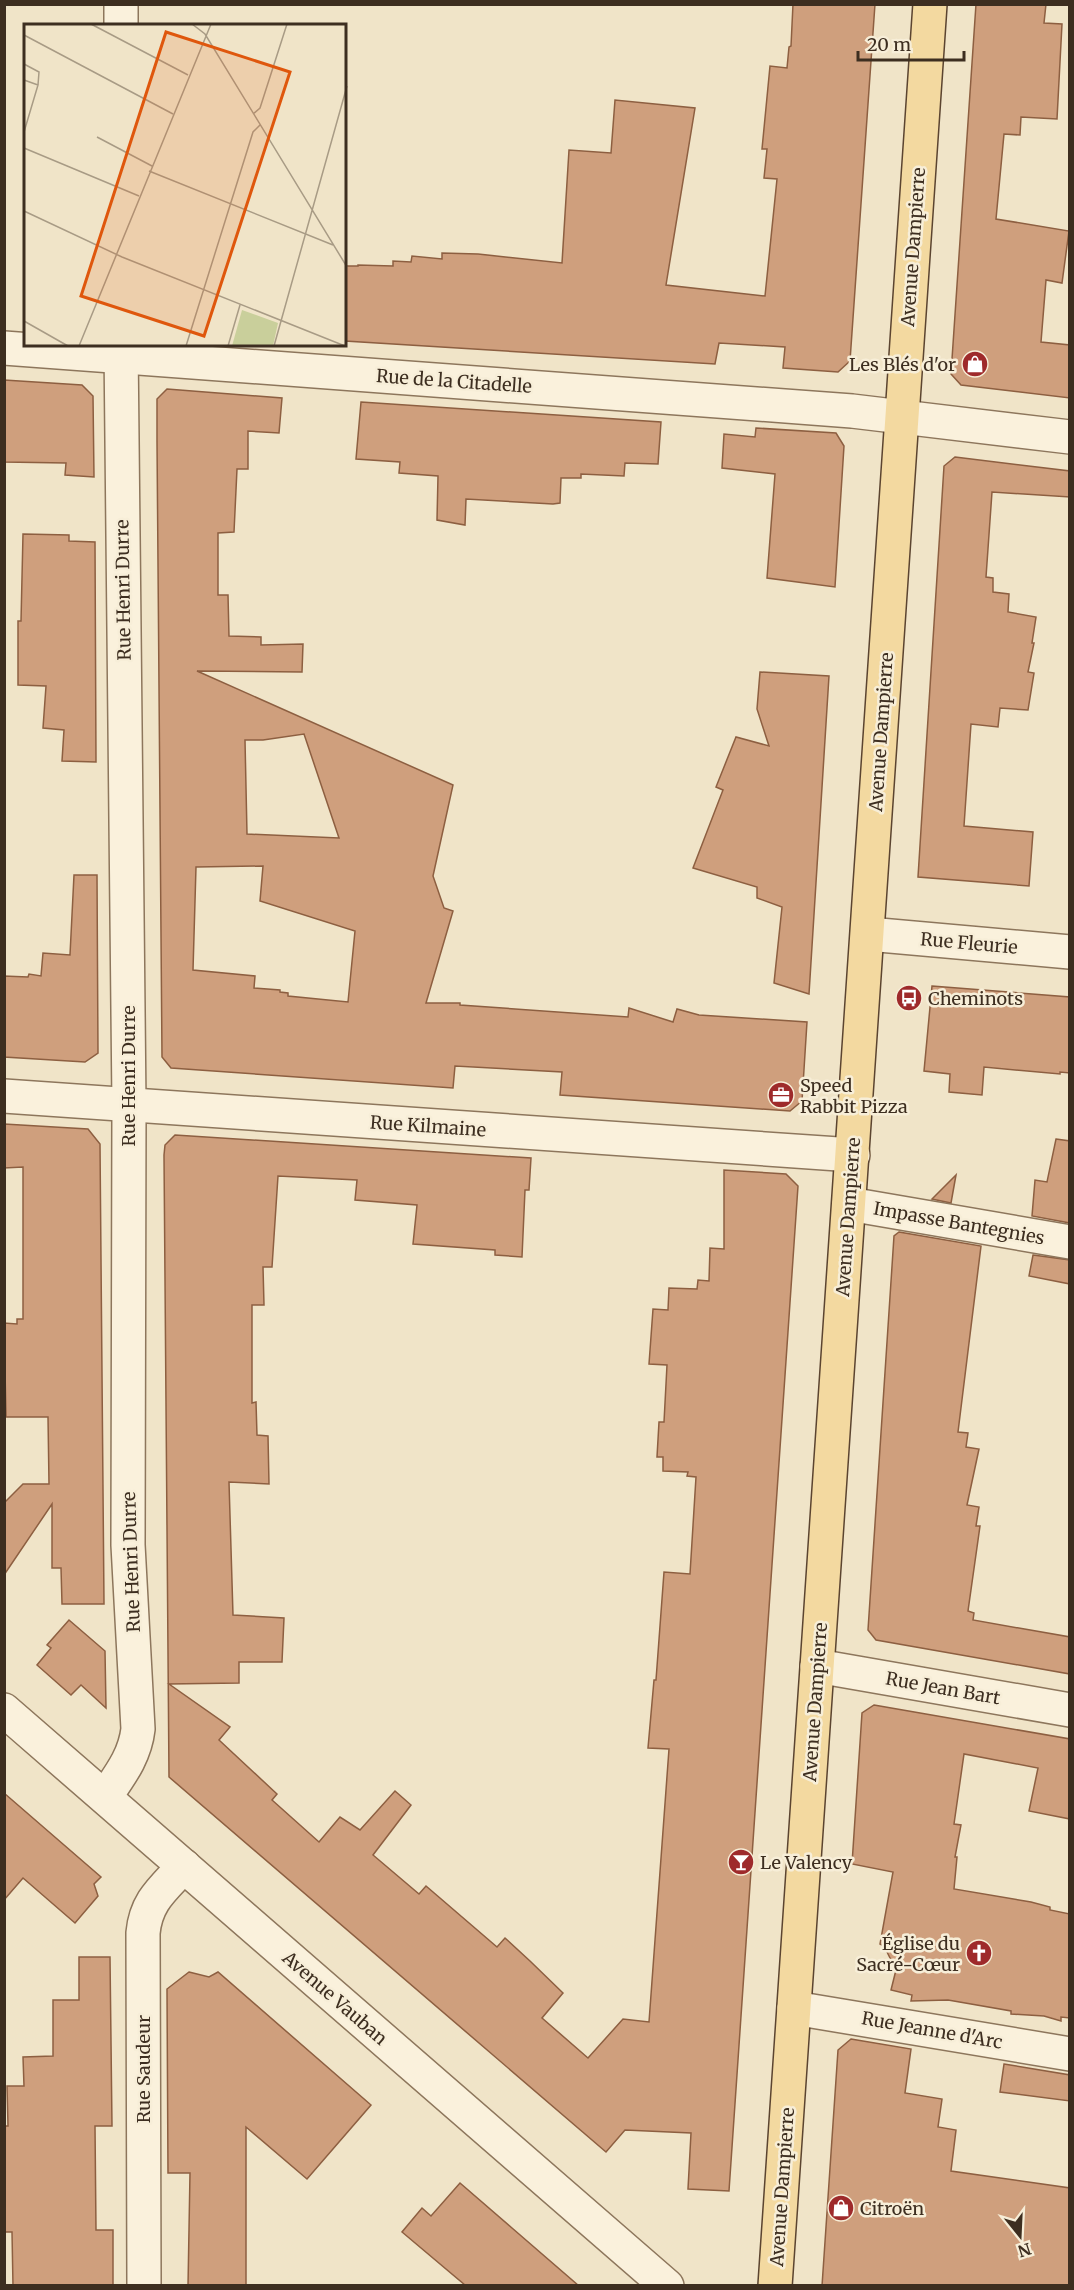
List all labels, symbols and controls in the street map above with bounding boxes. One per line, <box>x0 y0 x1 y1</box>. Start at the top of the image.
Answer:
inset map <box>24 24 346 346</box>
scale bar <box>858 24 964 62</box>
text: 20 m <box>867 33 911 56</box>
street label: Avenue Dampierre <box>896 167 930 328</box>
shop icon: Les Blés d'or <box>960 349 990 379</box>
place label: Les Blés d'or <box>849 353 956 376</box>
street label: Rue de la Citadelle <box>375 364 533 398</box>
street label: Rue Henri Durre <box>110 519 136 661</box>
street label: Avenue Dampierre <box>864 652 898 813</box>
street label: Rue Fleurie <box>919 927 1019 959</box>
bus stop icon: Cheminots <box>894 983 924 1013</box>
place label: Cheminots <box>928 987 1023 1010</box>
street label: Rue Henri Durre <box>117 1005 140 1147</box>
place label: Speed Rabbit Pizza <box>800 1074 908 1118</box>
office icon: Speed Rabbit Pizza <box>766 1080 796 1110</box>
street label: Rue Kilmaine <box>369 1110 487 1142</box>
street label: Avenue Dampierre <box>831 1137 865 1298</box>
street label: Impasse Bantegnies <box>872 1197 1047 1249</box>
street label: Rue Henri Durre <box>117 1491 145 1633</box>
street label: Avenue Dampierre <box>798 1622 832 1783</box>
street label: Rue Jean Bart <box>884 1667 1002 1709</box>
bar icon: Le Valency <box>726 1847 756 1877</box>
place label: Le Valency <box>760 1851 853 1874</box>
place label: Église du Sacré-Cœur <box>856 1932 960 1976</box>
church icon: Église du Sacré-Cœur <box>964 1938 994 1968</box>
street label: Avenue Vauban <box>277 1946 392 2050</box>
street label: Rue Jeanne d'Arc <box>860 2006 1004 2054</box>
street label: Rue Saudeur <box>132 2015 155 2123</box>
street label: Avenue Dampierre <box>765 2107 799 2268</box>
shop icon: Citroën <box>826 2193 856 2223</box>
place label: Citroën <box>860 2197 924 2220</box>
north arrow <box>990 2206 1050 2266</box>
text: N <box>1015 2239 1034 2262</box>

